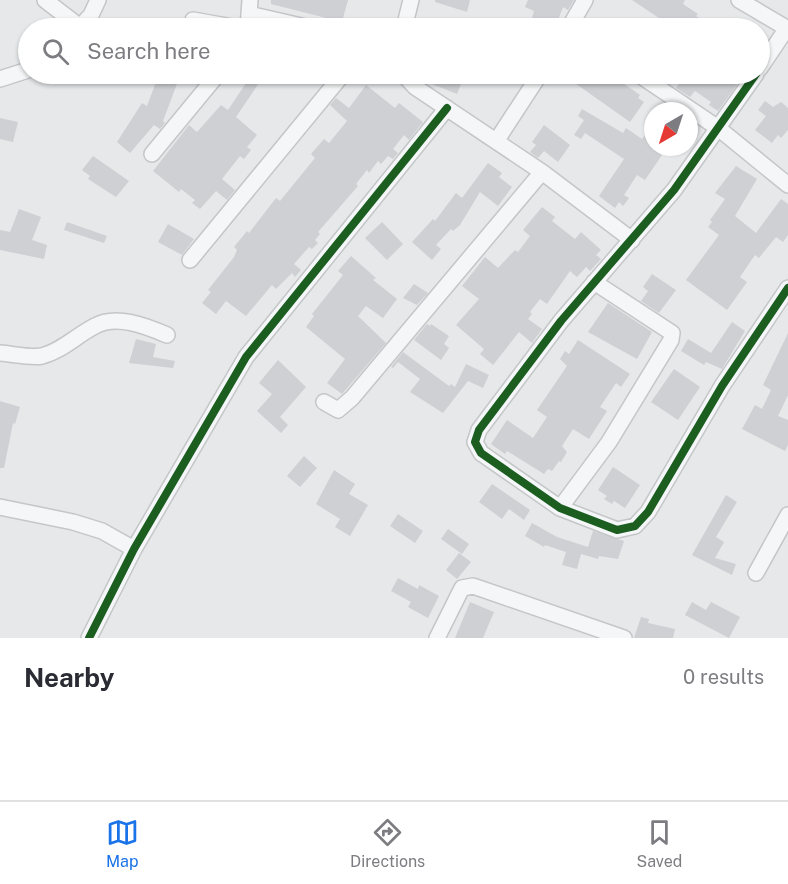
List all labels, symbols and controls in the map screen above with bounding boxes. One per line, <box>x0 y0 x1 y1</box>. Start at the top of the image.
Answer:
search box <box>18 18 770 84</box>
icon: search <box>39 35 72 68</box>
text: Search here <box>87 38 211 64</box>
north arrow <box>644 102 698 156</box>
text: Nearby <box>24 662 114 693</box>
text: 0 results <box>683 665 764 689</box>
tab: Map <box>106 816 139 871</box>
tab: Directions <box>350 816 425 871</box>
tab: Saved <box>637 816 682 871</box>

